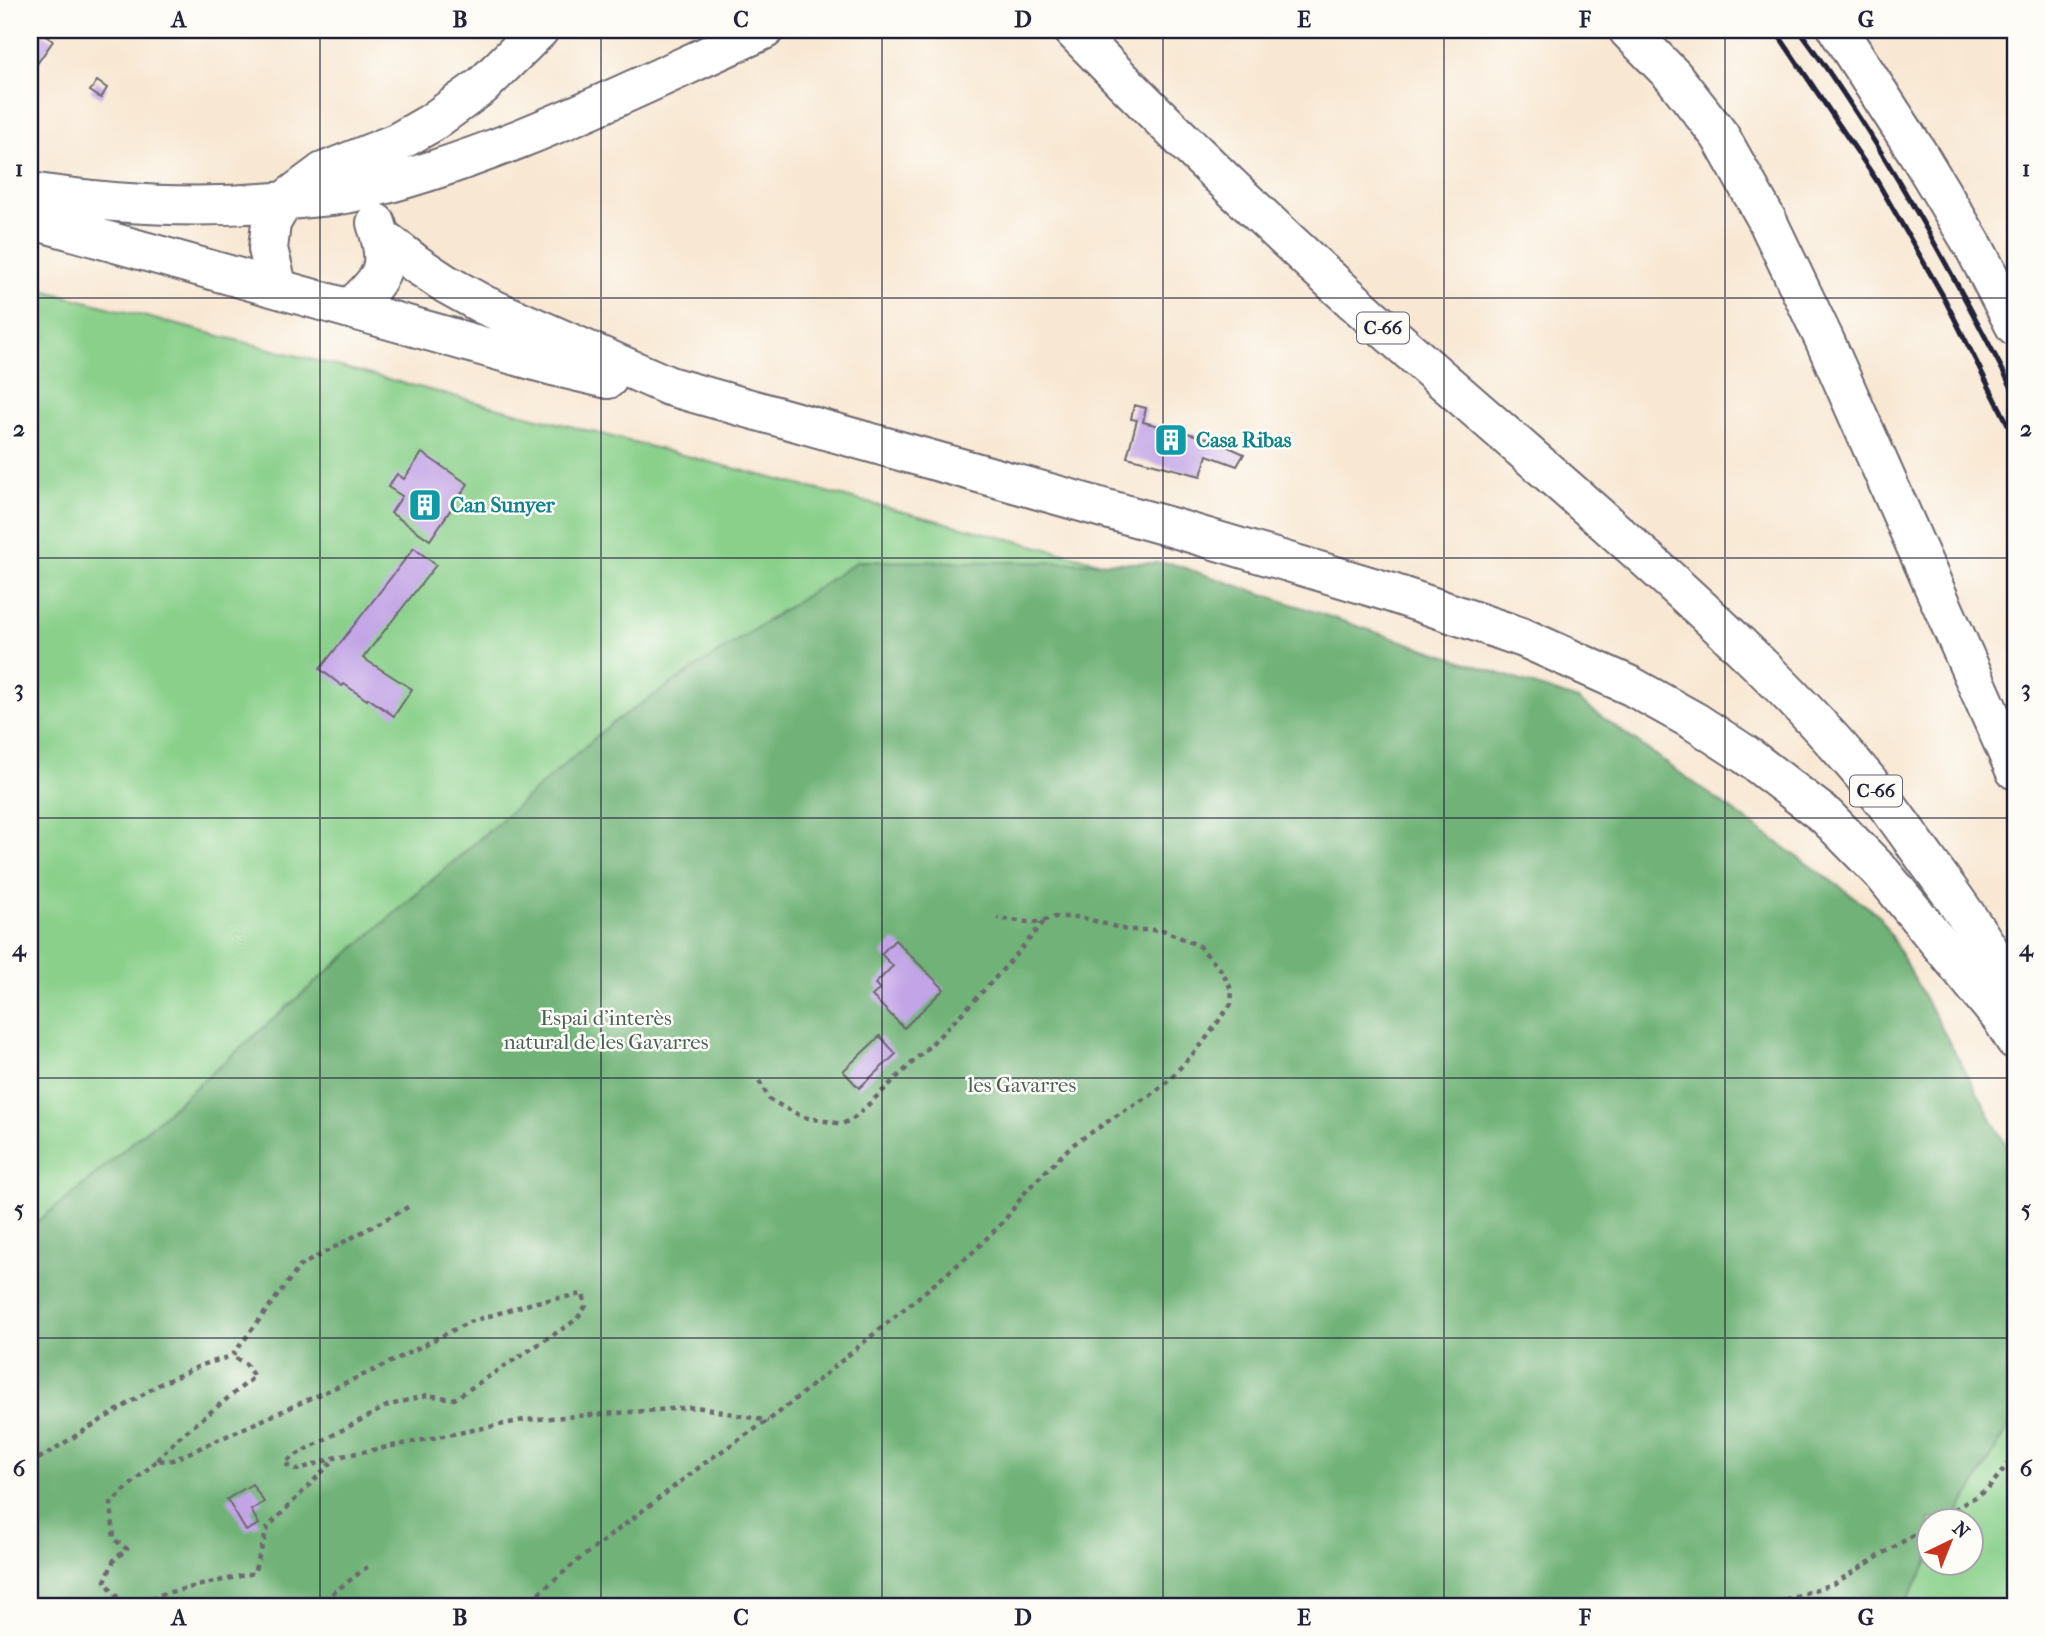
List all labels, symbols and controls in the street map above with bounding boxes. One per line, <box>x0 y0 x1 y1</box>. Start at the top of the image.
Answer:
text: A <box>170 6 188 33</box>
text: B <box>453 6 468 33</box>
text: C <box>733 6 749 33</box>
text: D <box>1014 6 1032 33</box>
text: E <box>1297 6 1311 33</box>
text: F <box>1578 6 1592 33</box>
text: G <box>1858 6 1874 33</box>
text: 1 <box>15 155 23 182</box>
text: 1 <box>2022 155 2030 182</box>
road number: C-66 <box>1357 312 1409 344</box>
text: 2 <box>13 415 25 442</box>
text: 2 <box>2020 415 2032 442</box>
building icon: Casa Ribas <box>1152 421 1190 459</box>
place label: Casa Ribas <box>1196 428 1292 452</box>
building icon: Can Sunyer <box>406 486 444 524</box>
place label: Can Sunyer <box>450 493 556 517</box>
text: 3 <box>14 675 24 702</box>
text: 3 <box>2021 675 2031 702</box>
road number: C-66 <box>1850 776 1902 806</box>
text: 4 <box>11 935 27 962</box>
text: 4 <box>2018 935 2034 962</box>
park label: Espai d'interès natural de les Gavarres <box>504 1006 709 1054</box>
park label: les Gavarres <box>967 1073 1076 1097</box>
text: 5 <box>14 1195 24 1222</box>
text: 5 <box>2021 1195 2031 1222</box>
text: 6 <box>13 1455 26 1482</box>
text: 6 <box>2020 1455 2033 1482</box>
north arrow <box>1916 1506 1986 1576</box>
text: N <box>1948 1517 1974 1544</box>
text: A <box>170 1604 188 1631</box>
text: B <box>453 1604 468 1631</box>
text: C <box>733 1604 749 1631</box>
text: D <box>1014 1604 1032 1631</box>
text: E <box>1297 1604 1311 1631</box>
text: F <box>1578 1604 1592 1631</box>
text: G <box>1858 1604 1874 1631</box>

